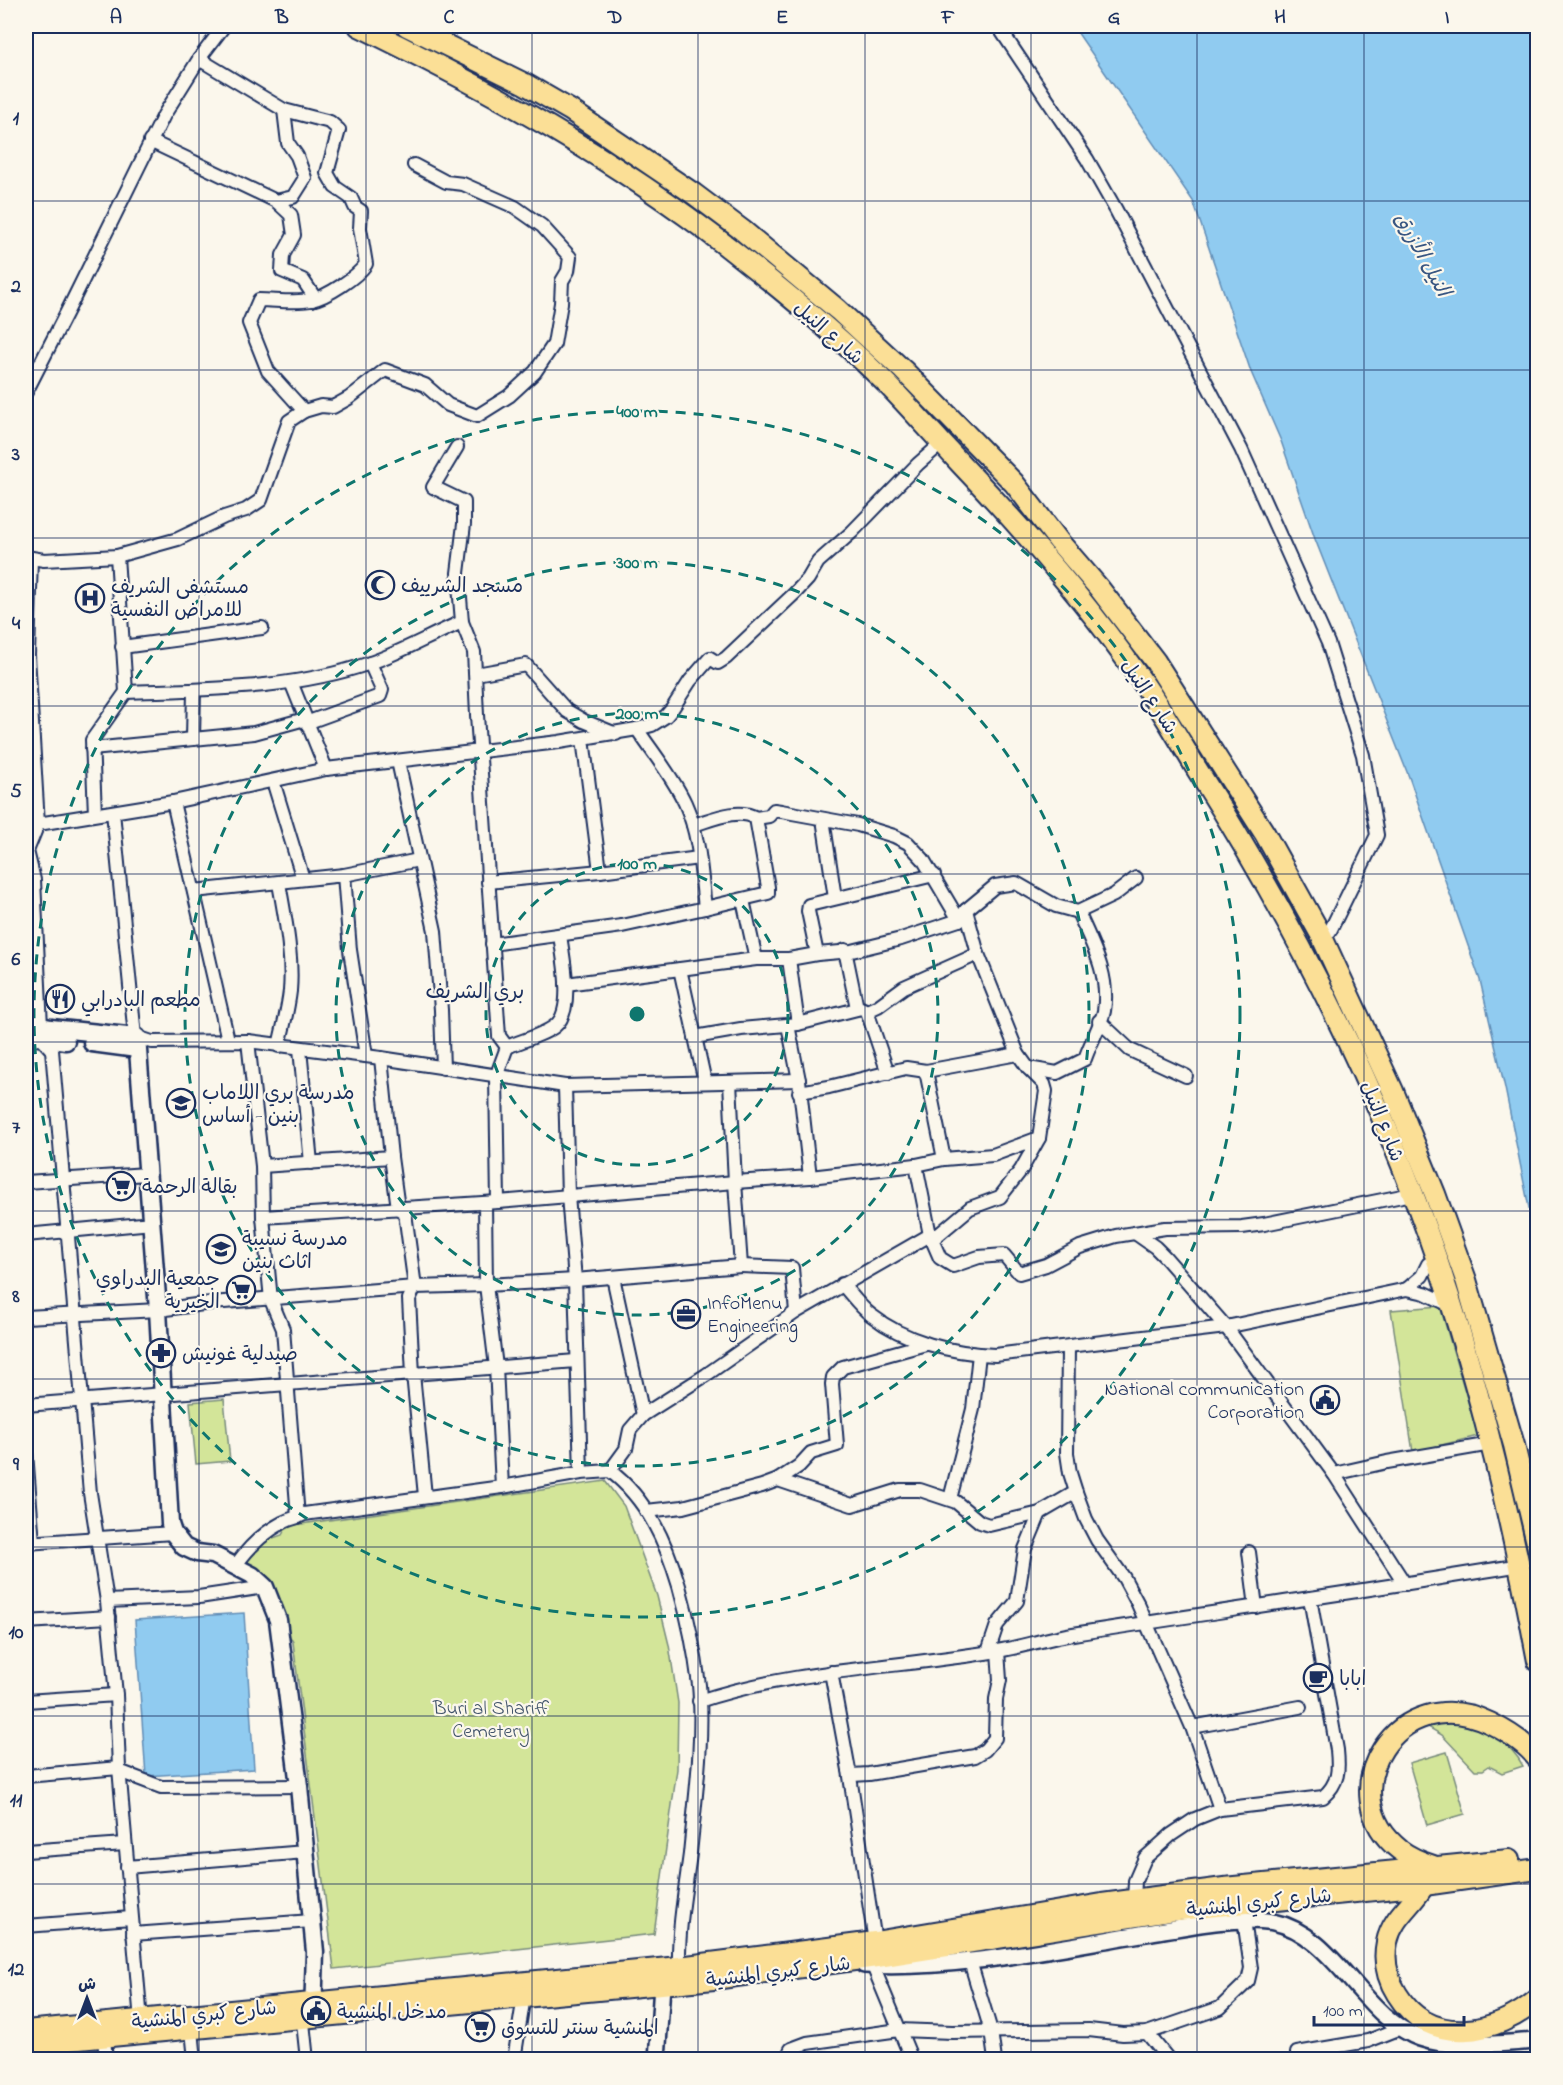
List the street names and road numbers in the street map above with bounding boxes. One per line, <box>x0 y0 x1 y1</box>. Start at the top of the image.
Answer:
street label: شارع النيل <box>786 295 869 373</box>
street label: شارع النيل <box>1112 654 1184 741</box>
street label: شارع النيل <box>1351 1077 1410 1167</box>
street label: شارع كبري المنشية <box>1185 1882 1333 1927</box>
street label: شارع كبري المنشية <box>704 1950 852 1997</box>
street label: شارع كبري المنشية <box>130 1994 278 2039</box>

